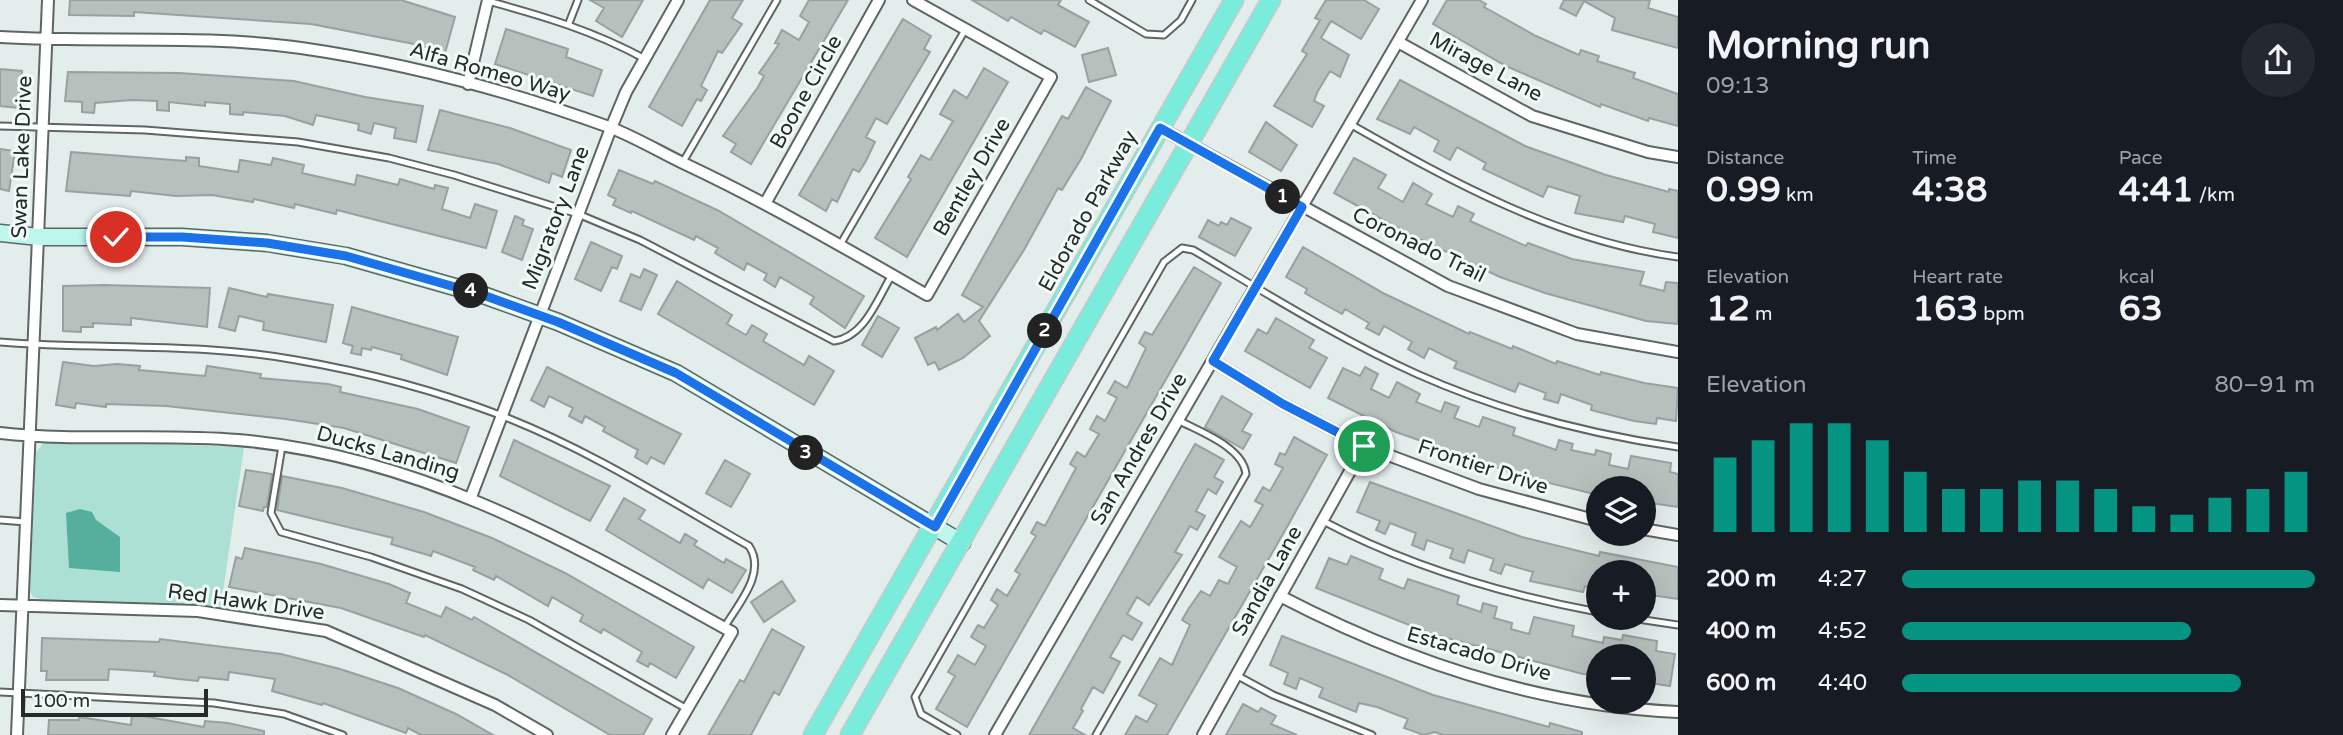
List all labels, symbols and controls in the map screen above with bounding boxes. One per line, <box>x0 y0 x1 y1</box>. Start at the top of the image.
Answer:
text: Morning run <box>1706 23 1930 69</box>
button: share <box>2241 23 2315 97</box>
street label: Mirage Lane <box>1425 27 1547 107</box>
street label: Boone Circle <box>765 31 848 153</box>
street label: Alfa Romeo Way <box>407 37 573 107</box>
text: 09:13 <box>1706 72 1770 100</box>
street label: Swan Lake Drive <box>7 75 37 239</box>
street label: Bentley Drive <box>928 113 1016 241</box>
street label: Eldorado Parkway <box>1033 126 1143 296</box>
street label: Migratory Lane <box>517 142 595 294</box>
text: Distance <box>1706 147 1784 169</box>
text: Time <box>1912 147 1957 169</box>
text: Pace <box>2119 147 2162 169</box>
text: 0.99 <box>1706 169 1781 211</box>
text: 4:38 <box>1912 169 1987 211</box>
text: 4:41 <box>2119 169 2194 211</box>
pin: 1 <box>1266 180 1300 214</box>
text: km <box>1781 184 1814 206</box>
text: /km <box>2194 184 2235 206</box>
text: 1 <box>1277 185 1288 207</box>
street label: Coronado Trail <box>1348 202 1490 288</box>
pin <box>86 207 146 267</box>
icon: check <box>97 218 135 256</box>
text: Elevation <box>1706 266 1789 288</box>
text: Heart rate <box>1912 266 2003 288</box>
text: kcal <box>2119 266 2154 288</box>
pin: 4 <box>454 274 489 308</box>
text: 4 <box>465 279 476 301</box>
text: 12 <box>1706 288 1750 330</box>
text: 163 <box>1912 288 1978 330</box>
text: 63 <box>2119 288 2163 330</box>
text: m <box>1750 303 1772 325</box>
text: bpm <box>1978 303 2025 325</box>
pin: 2 <box>1028 314 1062 348</box>
text: 2 <box>1039 319 1050 341</box>
street label: San Andres Drive <box>1085 368 1193 529</box>
text: Elevation <box>1706 371 1807 399</box>
text: 80–91 m <box>2214 371 2315 399</box>
pin <box>1334 416 1394 476</box>
street label: Ducks Landing <box>314 421 462 485</box>
icon: arrive <box>1345 427 1383 465</box>
street label: Frontier Drive <box>1415 434 1551 500</box>
pin: 3 <box>788 435 824 470</box>
text: 3 <box>800 441 811 463</box>
map controls <box>1586 476 1656 714</box>
button: layers <box>1586 476 1656 546</box>
street label: Sandia Lane <box>1227 522 1308 640</box>
button: + <box>1586 560 1656 630</box>
text: 200 m <box>1706 565 1776 593</box>
text: 4:27 <box>1818 565 1867 593</box>
street label: Red Hawk Drive <box>166 579 326 625</box>
text: 400 m <box>1706 617 1776 645</box>
text: 4:52 <box>1818 617 1867 645</box>
street label: Estacado Drive <box>1404 621 1554 687</box>
button: − <box>1586 644 1656 714</box>
text: 600 m <box>1706 669 1776 697</box>
text: 4:40 <box>1818 669 1867 697</box>
scale bar <box>21 686 208 718</box>
text: 100 m <box>32 690 90 712</box>

